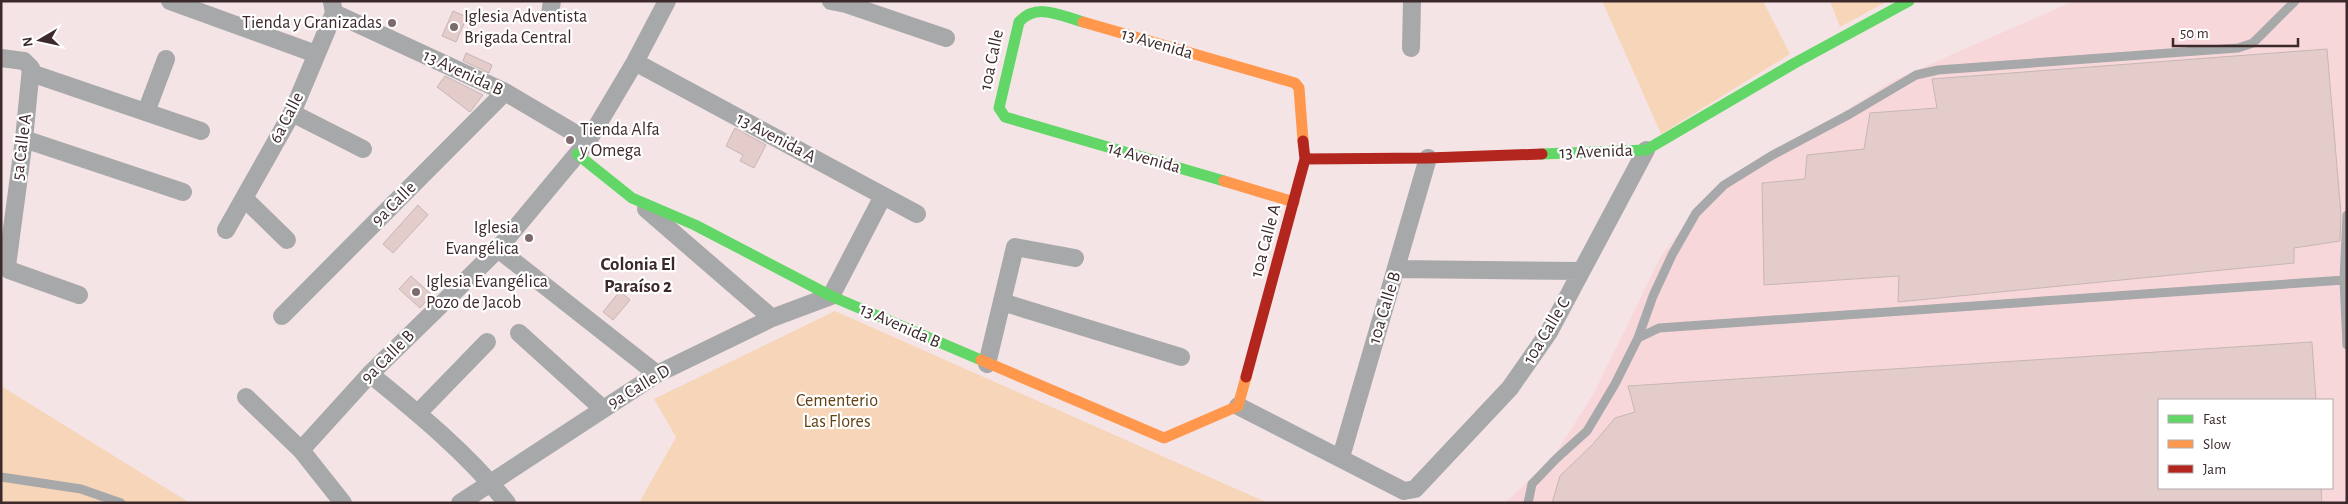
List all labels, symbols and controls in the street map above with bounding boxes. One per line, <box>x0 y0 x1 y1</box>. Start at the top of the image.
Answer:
place label: Iglesia Adventista Brigada Central <box>464 8 587 47</box>
place label: Tienda y Granizadas <box>242 14 382 32</box>
north arrow <box>15 15 65 65</box>
scale bar <box>2173 15 2298 47</box>
marker: Tienda y Granizadas <box>386 17 398 29</box>
marker: Iglesia Adventista Brigada Central <box>448 21 460 33</box>
street label: 13 Avenida <box>1119 25 1195 63</box>
text: 50 m <box>2180 26 2209 41</box>
street label: 10a Calle <box>977 28 1007 92</box>
text: N <box>20 36 36 48</box>
street label: 13 Avenida B <box>420 47 506 99</box>
street label: 6a Calle <box>267 90 307 146</box>
street label: 13 Avenida A <box>733 110 819 167</box>
street label: 5a Calle A <box>9 112 35 181</box>
place label: Tienda Alfa y Omega <box>579 121 660 160</box>
marker: Tienda Alfa y Omega <box>564 134 576 146</box>
street label: 14 Avenida <box>1106 139 1182 177</box>
street label: 13 Avenida <box>1559 142 1633 162</box>
street label: 9a Calle <box>368 178 420 230</box>
street label: 10a Calle A <box>1248 202 1285 280</box>
place label: Iglesia Evangélica <box>445 219 519 258</box>
marker: Iglesia Evangélica <box>523 232 535 244</box>
district label: Colonia El Paraíso 2 <box>600 255 676 296</box>
street label: 10a Calle B <box>1366 270 1404 346</box>
place label: Iglesia Evangélica Pozo de Jacob <box>426 273 548 312</box>
marker: Iglesia Evangélica Pozo de Jacob <box>410 286 422 298</box>
street label: 10a Calle C <box>1520 295 1574 367</box>
street label: 13 Avenida B <box>857 300 943 352</box>
street label: 9a Calle B <box>358 327 418 387</box>
street label: 9a Calle D <box>605 361 673 413</box>
park label: Cementerio Las Flores <box>796 392 878 431</box>
legend <box>2158 399 2333 489</box>
text: Fast <box>2203 412 2227 427</box>
text: Slow <box>2203 437 2231 452</box>
text: Jam <box>2203 462 2226 477</box>

